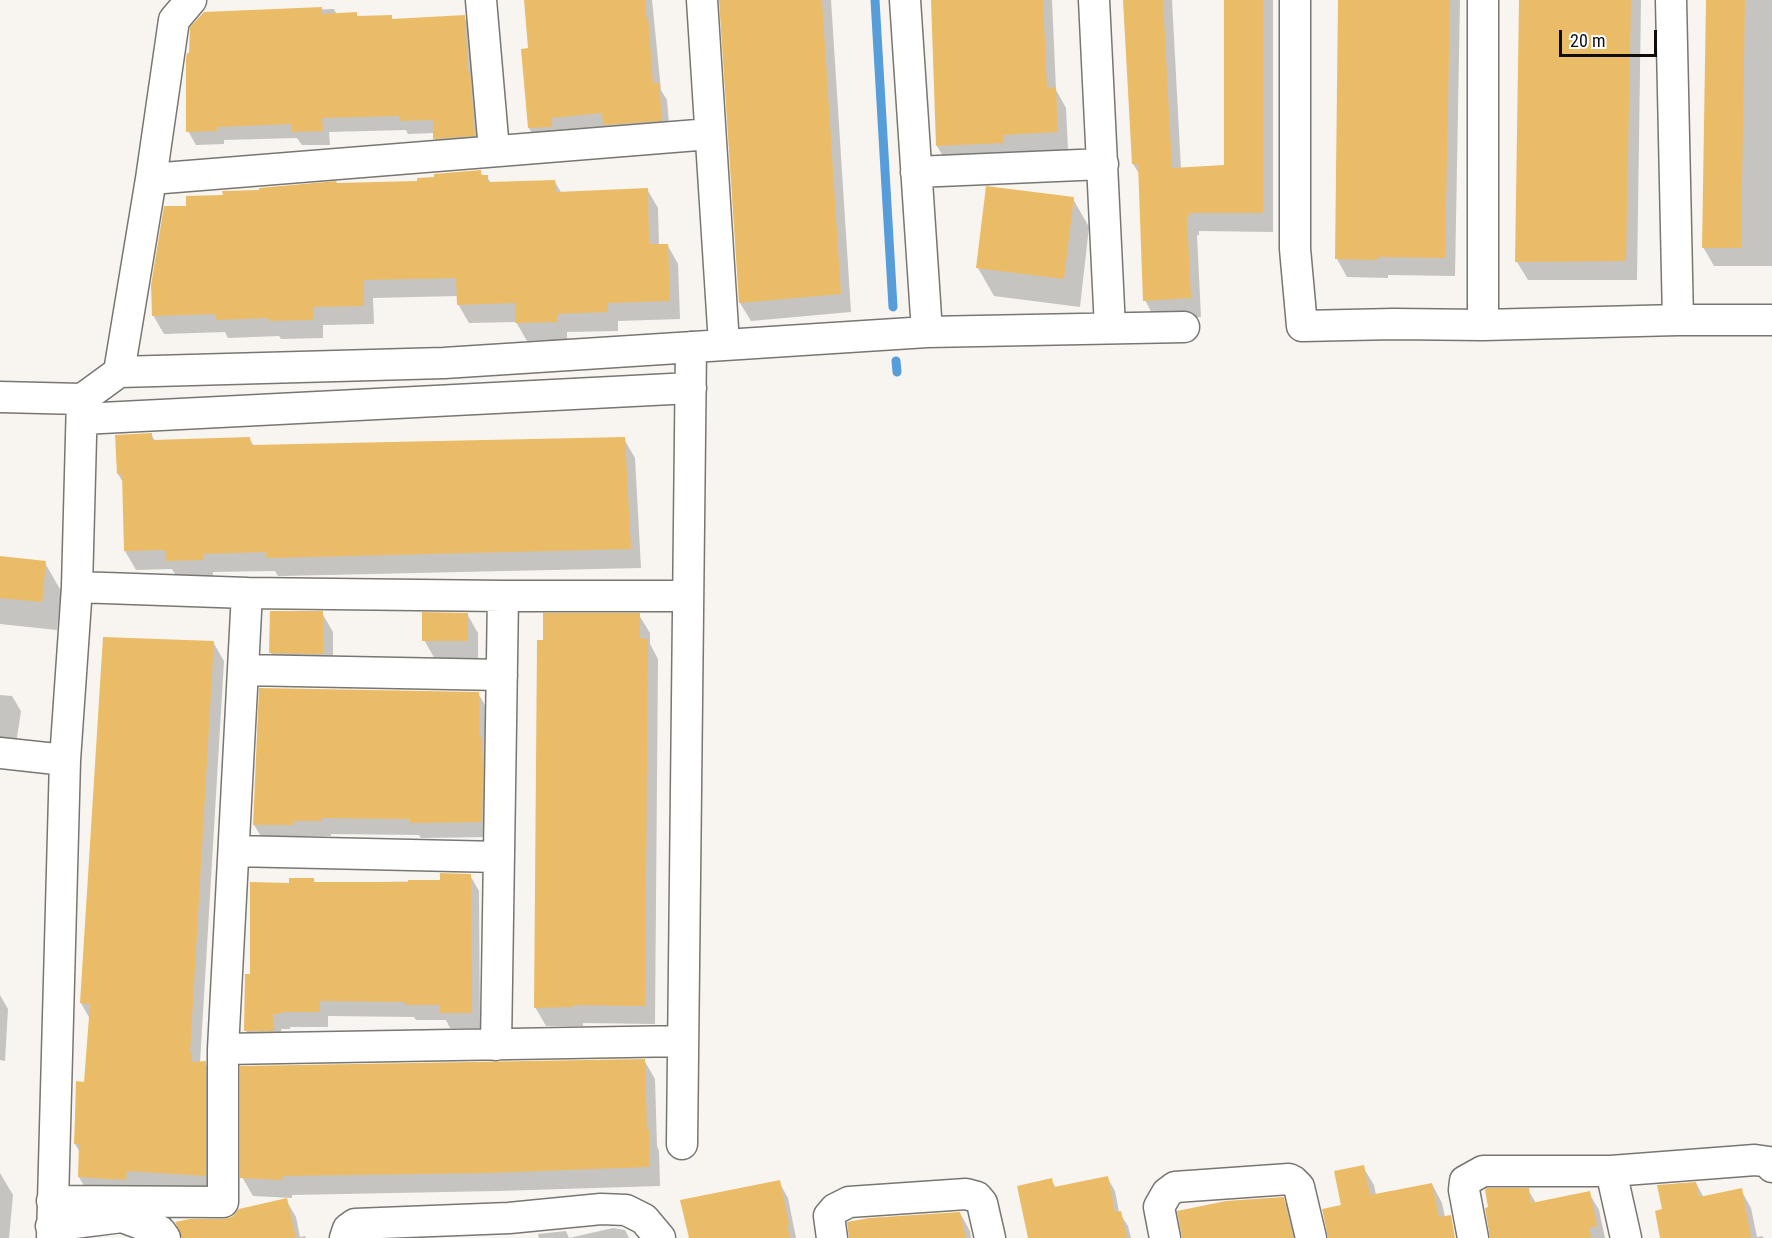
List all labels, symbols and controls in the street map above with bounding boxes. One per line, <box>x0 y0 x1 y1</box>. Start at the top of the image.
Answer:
scale bar <box>1562 18 1660 56</box>
text: 20 m <box>1570 30 1605 51</box>

